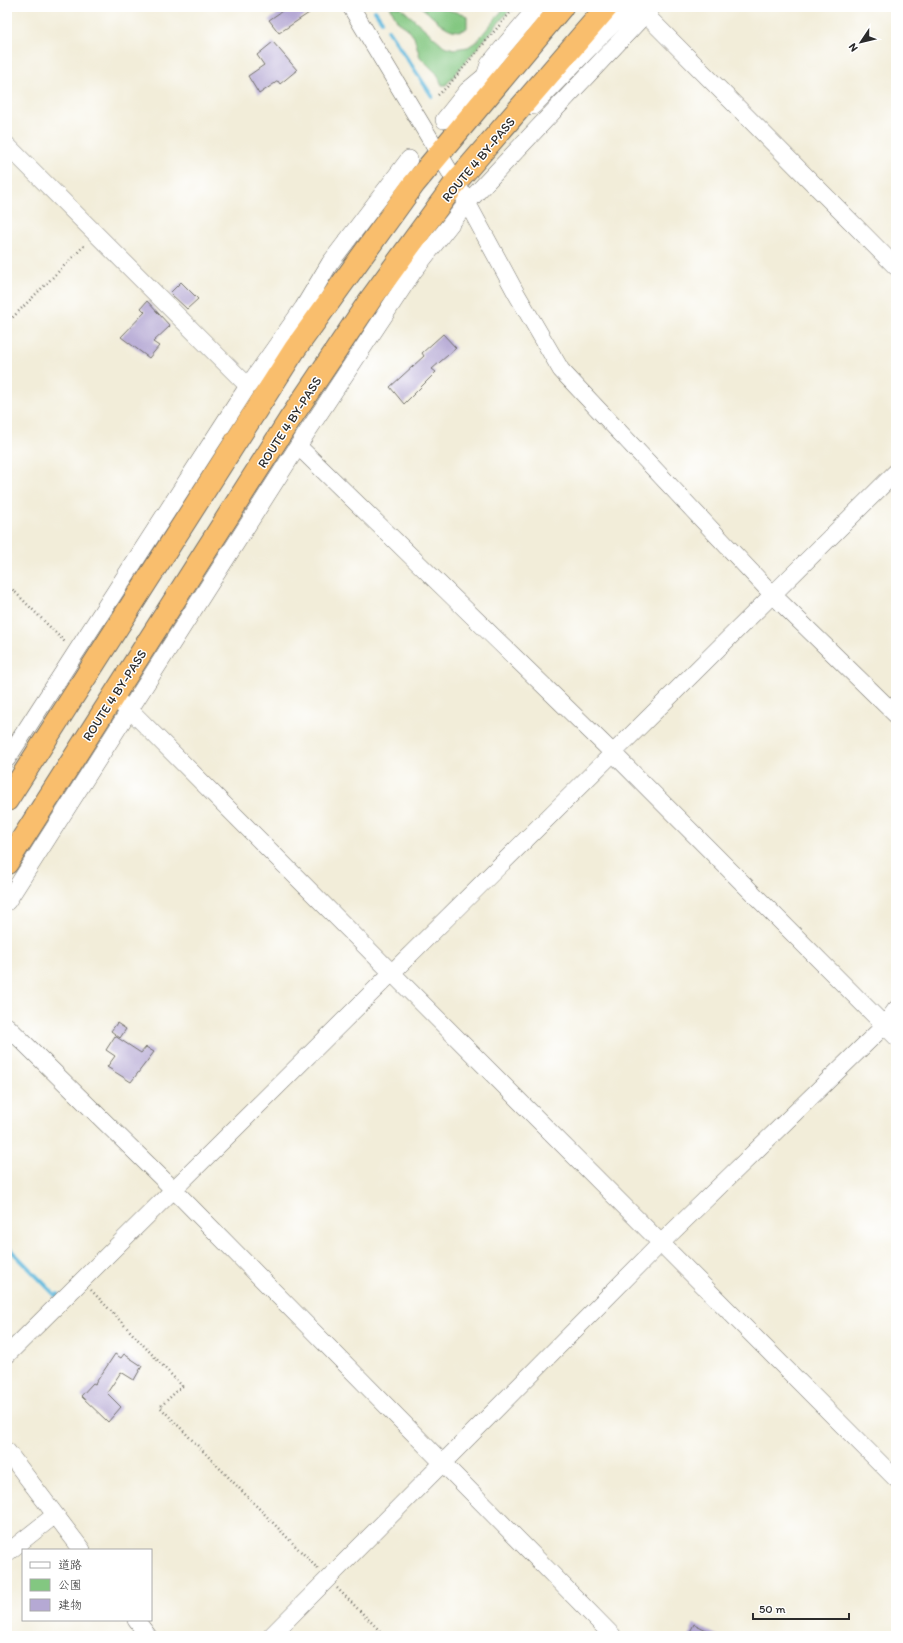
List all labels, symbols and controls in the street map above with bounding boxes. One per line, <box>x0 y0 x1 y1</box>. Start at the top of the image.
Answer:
north arrow <box>841 22 881 62</box>
text: N <box>846 41 861 54</box>
street label: ROUTE 4 BY-PASS <box>439 114 518 205</box>
street label: ROUTE 4 BY-PASS <box>254 374 324 471</box>
street label: ROUTE 4 BY-PASS <box>79 647 149 744</box>
legend <box>22 1549 152 1621</box>
text: 道路 <box>58 1558 82 1572</box>
text: 公園 <box>58 1578 82 1592</box>
scale bar <box>753 1595 849 1621</box>
text: 建物 <box>58 1598 82 1612</box>
text: 50 m <box>759 1602 785 1616</box>

